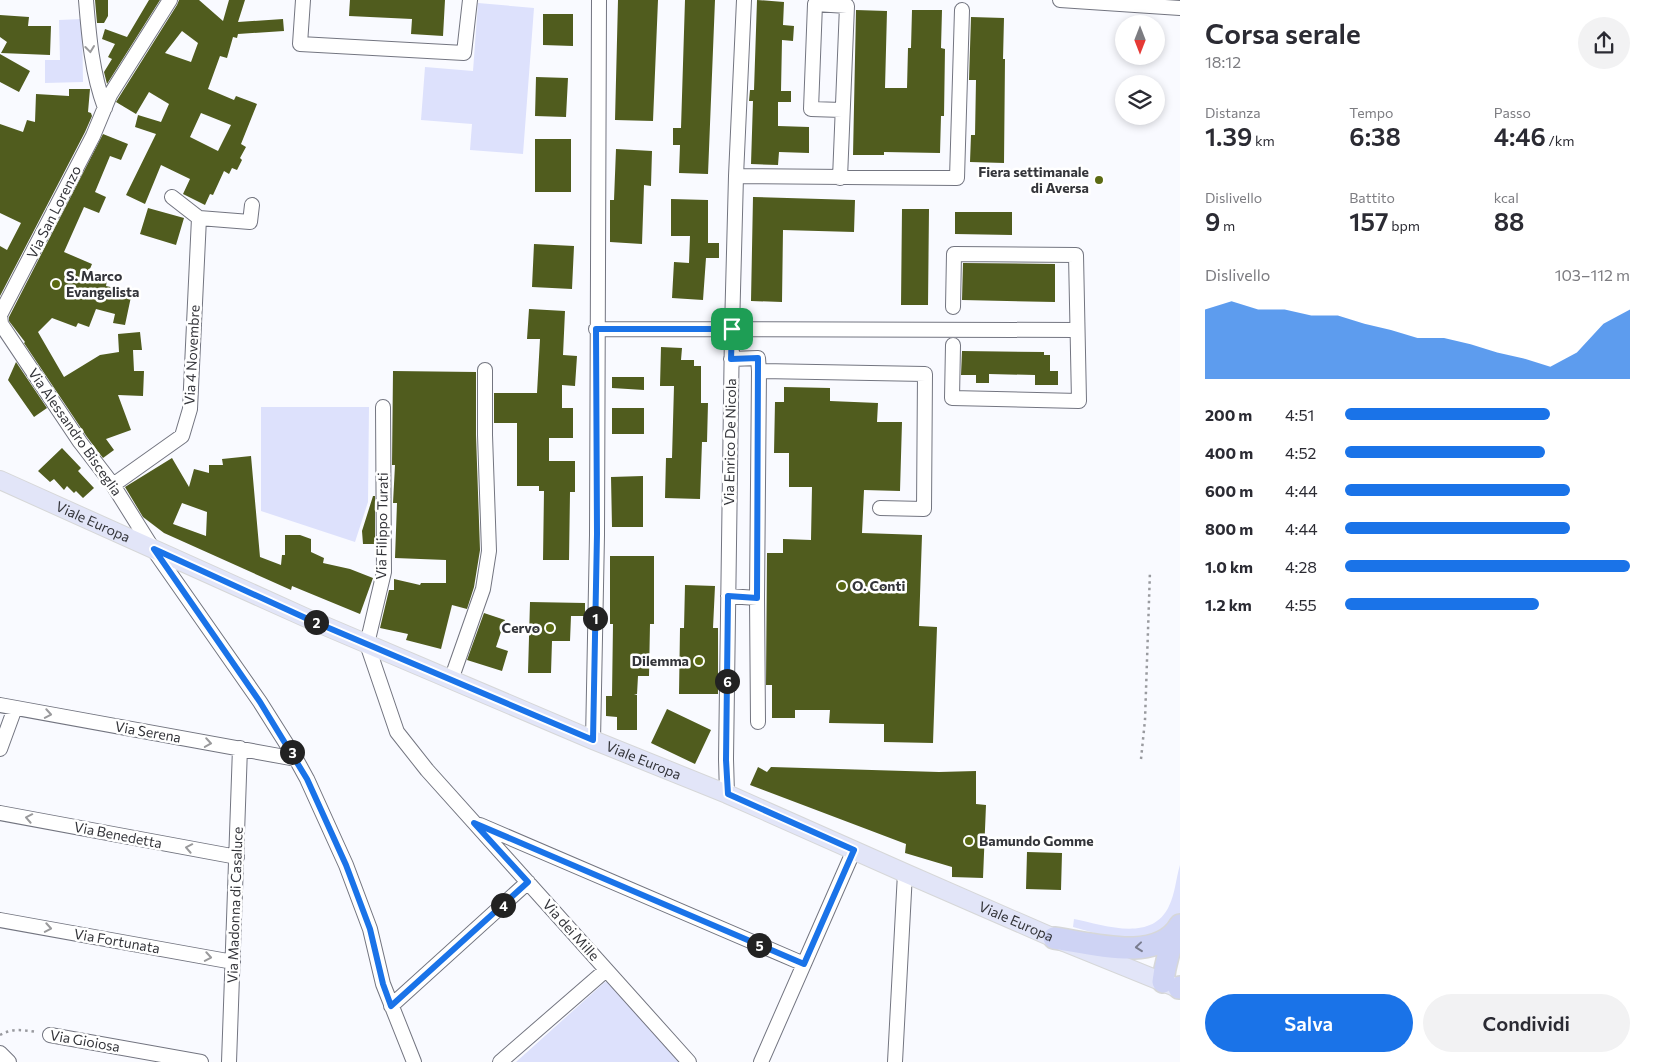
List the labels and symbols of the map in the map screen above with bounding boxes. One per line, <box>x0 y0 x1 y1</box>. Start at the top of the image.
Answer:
north arrow <box>1115 15 1165 65</box>
one-way arrow <box>84 45 95 53</box>
street label: Via San Lorenzo <box>23 163 84 261</box>
place label: Fiera settimanale di Aversa <box>978 163 1089 196</box>
marker: Fiera settimanale di Aversa <box>1093 174 1105 186</box>
place label: S. Marco Evangelista <box>66 267 139 300</box>
marker: S. Marco Evangelista <box>50 278 62 290</box>
street label: Via 4 Novembre <box>180 304 203 406</box>
pin <box>711 308 753 350</box>
street label: Via Alessandro Bisceglia <box>25 365 126 499</box>
street label: Via Enrico De Nicola <box>720 378 739 506</box>
street label: Via Filippo Turati <box>372 472 391 580</box>
street label: Viale Europa <box>53 497 133 546</box>
place label: O. Conti <box>852 577 905 594</box>
marker: O. Conti <box>836 580 848 592</box>
pin: 1 <box>582 606 608 630</box>
pin: 2 <box>304 610 328 634</box>
place label: Cervo <box>502 619 540 636</box>
marker: Cervo <box>544 622 556 634</box>
place label: Dilemma <box>632 652 689 669</box>
marker: Dilemma <box>693 655 705 667</box>
pin: 6 <box>714 668 740 694</box>
one-way arrow <box>44 709 52 719</box>
street label: Via Serena <box>114 717 183 746</box>
one-way arrow <box>204 737 212 747</box>
street label: Viale Europa <box>604 737 684 783</box>
pin: 3 <box>280 740 304 764</box>
one-way arrow <box>25 814 34 824</box>
street label: Via Benedetta <box>73 818 164 851</box>
street label: Via Madonna di Casaluce <box>223 826 246 984</box>
place label: Bamundo Gomme <box>979 832 1094 849</box>
marker: Bamundo Gomme <box>963 835 975 847</box>
one-way arrow <box>184 843 193 854</box>
pin: 4 <box>490 892 516 918</box>
street label: Via dei Mille <box>539 896 603 964</box>
street label: Viale Europa <box>976 897 1056 945</box>
one-way arrow <box>44 923 52 933</box>
street label: Via Fortunata <box>73 925 161 956</box>
pin: 5 <box>746 932 772 958</box>
one-way arrow <box>1135 941 1143 952</box>
one-way arrow <box>204 952 212 962</box>
street label: Via Gioiosa <box>49 1026 122 1055</box>

